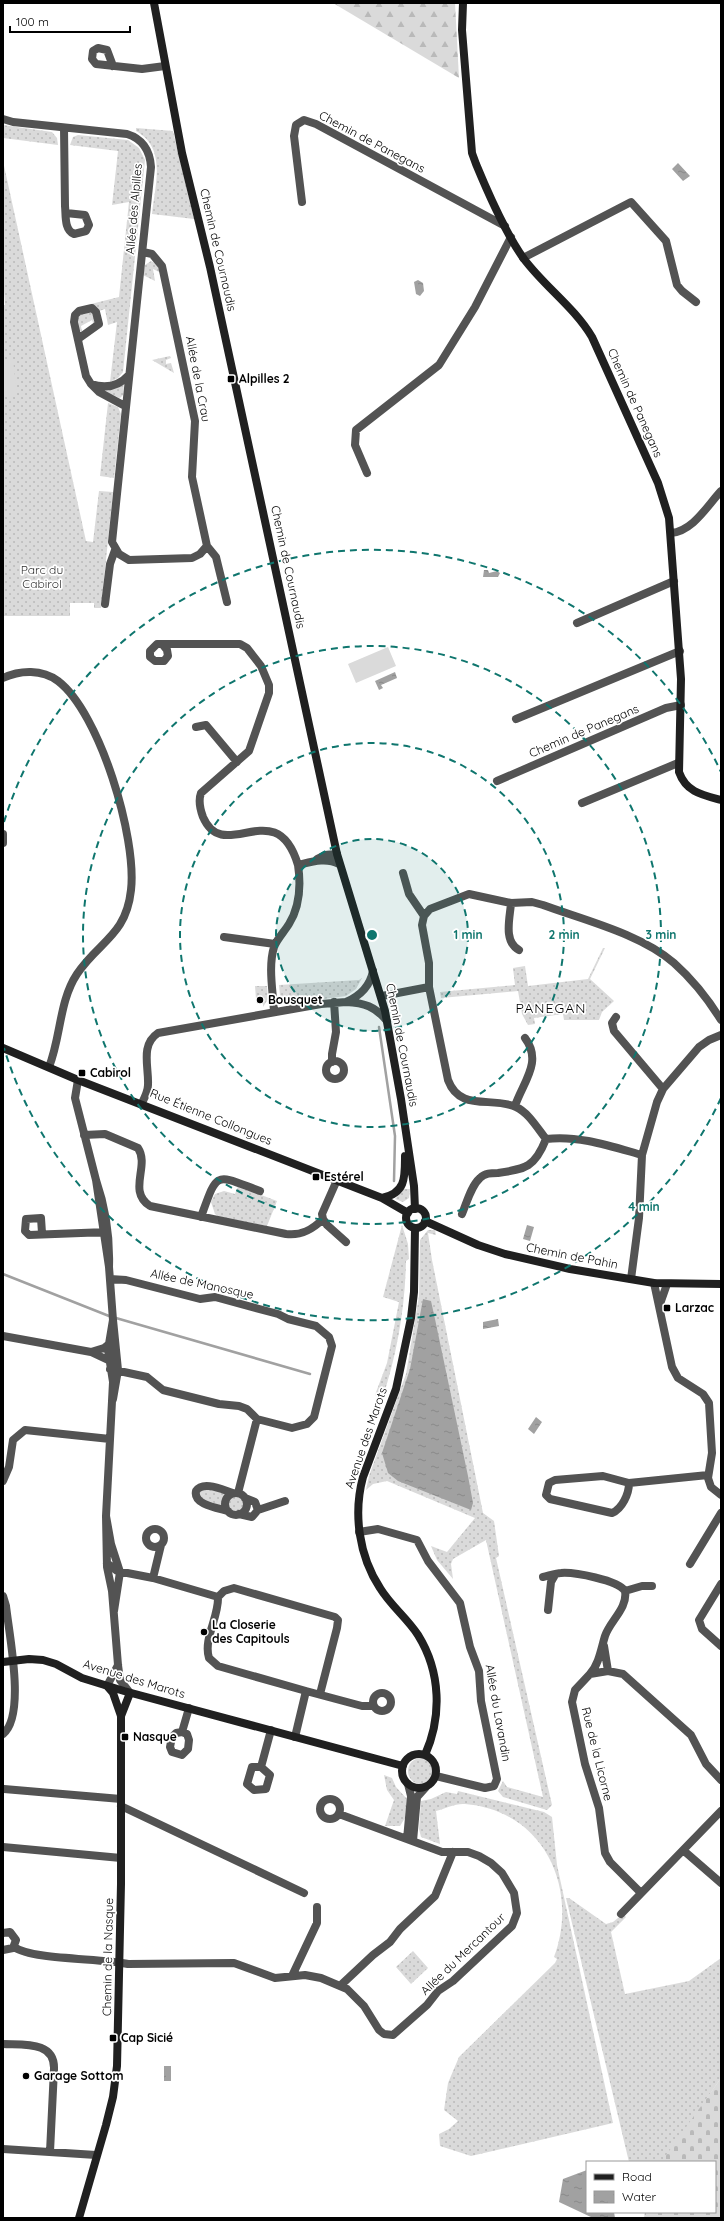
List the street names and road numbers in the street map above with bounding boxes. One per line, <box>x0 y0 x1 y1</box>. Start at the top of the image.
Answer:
street label: Chemin de Panegans <box>317 107 428 176</box>
street label: Allée des Alpilles <box>122 163 145 255</box>
street label: Chemin de Cournaudis <box>197 187 240 313</box>
street label: Allée de la Crau <box>183 335 214 423</box>
street label: Chemin de Panegans <box>605 346 666 460</box>
street label: Chemin de Cournaudis <box>268 504 309 630</box>
street label: Chemin de Panegans <box>527 700 641 760</box>
street label: Chemin de Cournaudis <box>383 982 422 1108</box>
street label: Rue Étienne Collongues <box>148 1085 275 1148</box>
street label: Chemin de Pahin <box>525 1239 619 1272</box>
street label: Allée de Manosque <box>149 1265 255 1302</box>
street label: Avenue des Marots <box>341 1385 390 1490</box>
street label: Avenue des Marots <box>81 1656 187 1701</box>
street label: Allée du Lavandin <box>483 1663 514 1763</box>
street label: Rue de la Licorne <box>579 1705 616 1803</box>
street label: Chemin de la Nasque <box>99 1897 116 2016</box>
street label: Allée du Mercantour <box>417 1909 508 1998</box>

